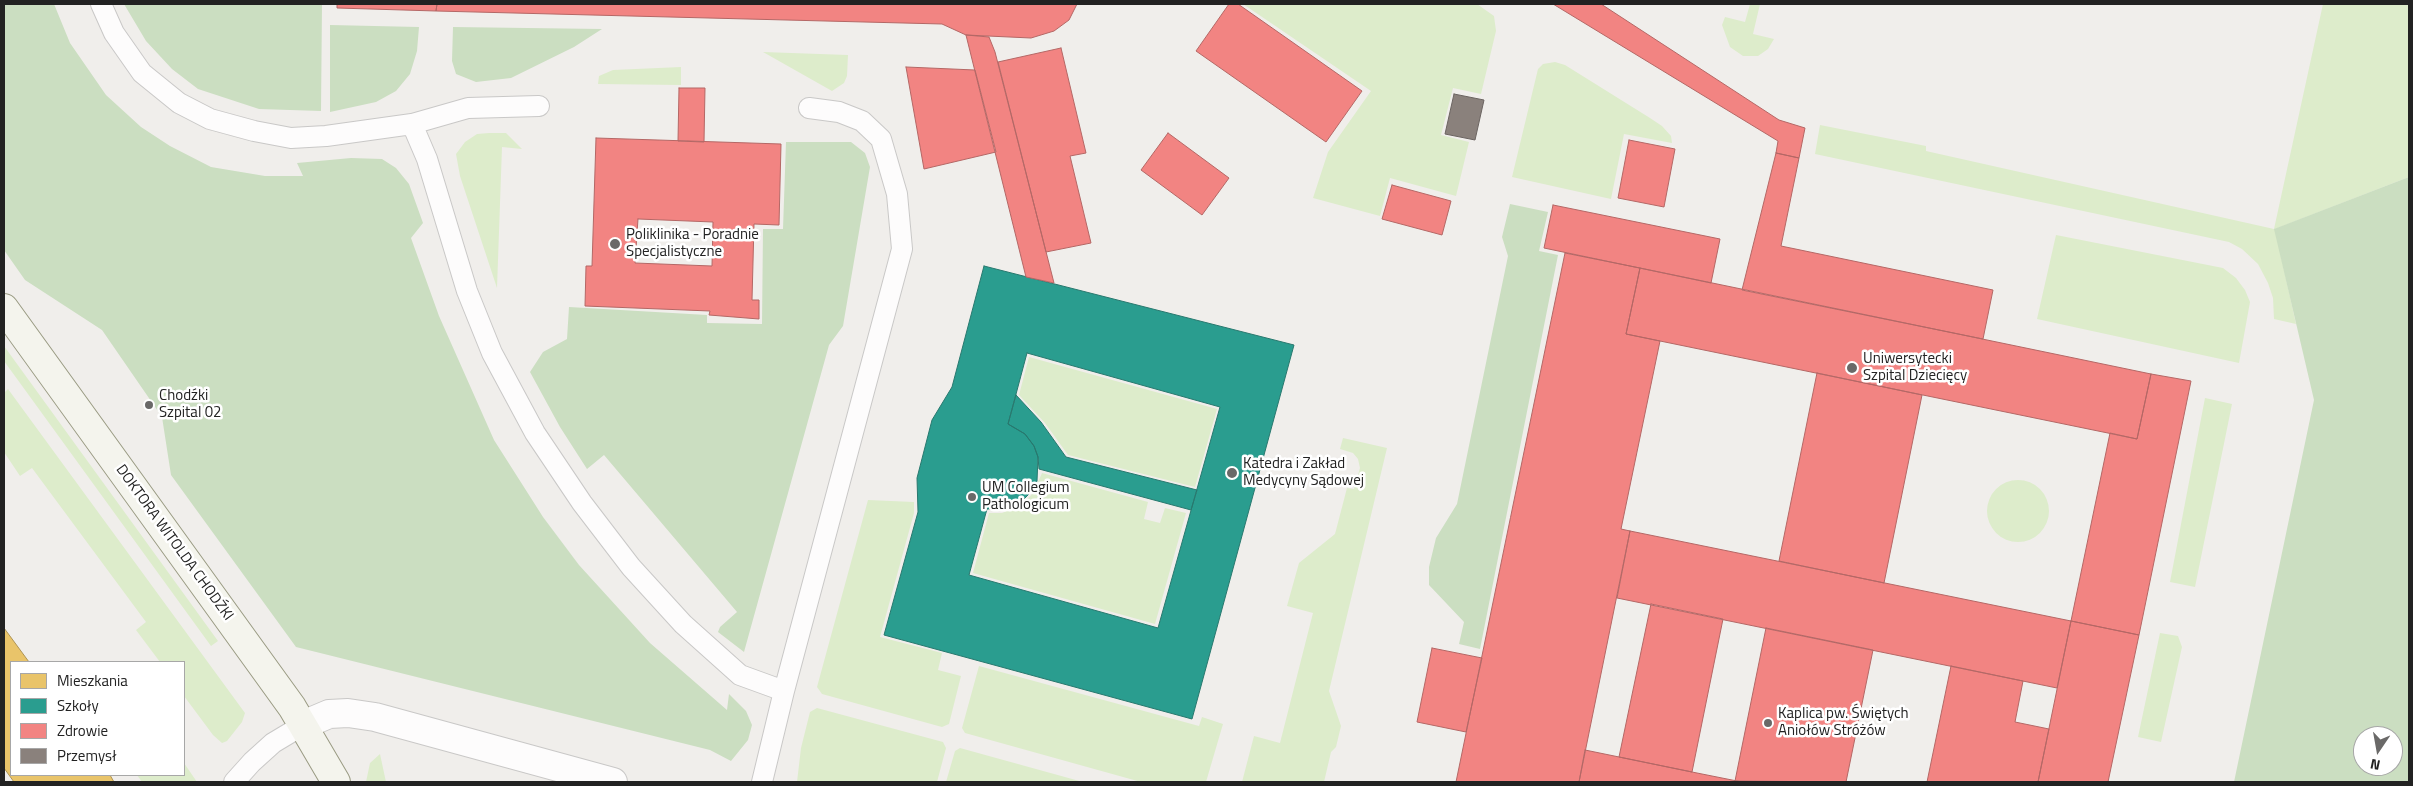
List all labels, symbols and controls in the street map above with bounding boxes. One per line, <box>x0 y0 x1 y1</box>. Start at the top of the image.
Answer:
place label: Poliklinika - Poradnie Specjalistyczne <box>626 226 759 261</box>
marker: Poliklinika - Poradnie Specjalistyczne <box>608 237 622 251</box>
place label: Uniwersytecki Szpital Dziecięcy <box>1863 350 1967 385</box>
marker: Uniwersytecki Szpital Dziecięcy <box>1845 361 1859 375</box>
place label: Chodźki Szpital 02 <box>159 387 221 422</box>
marker: Chodźki Szpital 02 <box>143 399 155 411</box>
place label: Katedra i Zakład Medycyny Sądowej <box>1243 455 1364 490</box>
street label: DOKTORA WITOLDA CHODŹKI <box>111 462 237 624</box>
marker: Katedra i Zakład Medycyny Sądowej <box>1225 466 1239 480</box>
place label: UM Collegium Pathologicum <box>982 479 1069 514</box>
marker: UM Collegium Pathologicum <box>966 491 978 503</box>
legend <box>10 661 185 776</box>
text: Mieszkania <box>57 669 128 692</box>
text: Szkoły <box>57 694 99 717</box>
place label: Kaplica pw. Świętych Aniołów Stróżów <box>1778 705 1909 740</box>
marker: Kaplica pw. Świętych Aniołów Stróżów <box>1762 717 1774 729</box>
text: Zdrowie <box>57 719 108 742</box>
north arrow <box>2353 726 2403 776</box>
text: Przemysł <box>57 744 117 767</box>
text: N <box>2368 754 2382 776</box>

